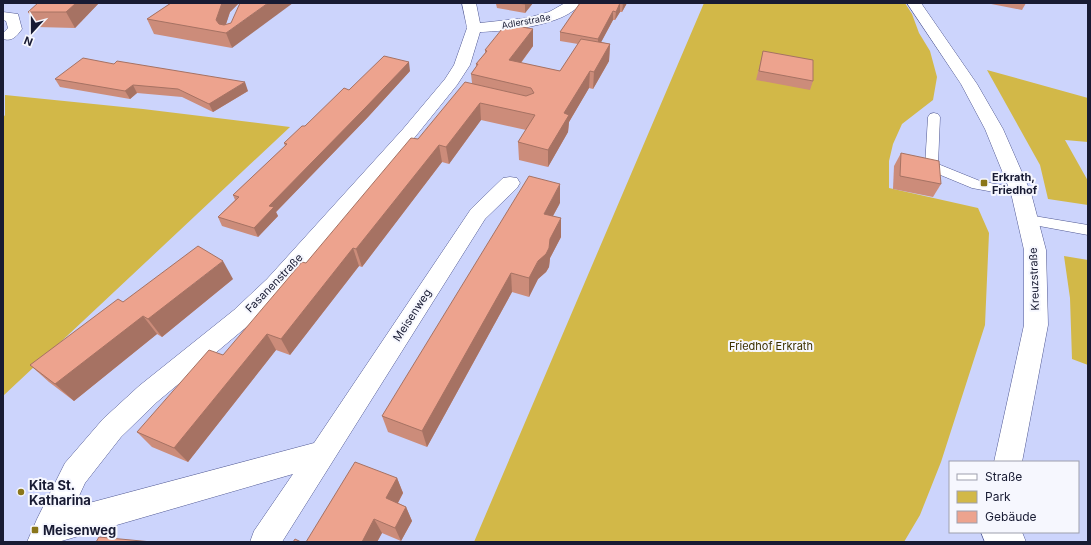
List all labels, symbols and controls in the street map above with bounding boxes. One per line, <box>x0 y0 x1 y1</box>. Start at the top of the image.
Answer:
street label: Adlerstraße <box>501 11 551 31</box>
north arrow <box>12 12 52 52</box>
text: N <box>22 33 35 49</box>
place label: Erkrath, Friedhof <box>992 170 1038 197</box>
marker: Erkrath, Friedhof <box>979 178 989 188</box>
street label: Kreuzstraße <box>1026 247 1042 311</box>
street label: Fasanenstraße <box>242 251 306 315</box>
street label: Meisenweg <box>390 286 434 344</box>
park label: Friedhof Erkrath <box>729 339 813 353</box>
legend <box>949 461 1079 533</box>
text: Straße <box>985 469 1022 484</box>
place label: Kita St. Katharina <box>29 477 91 508</box>
marker: Kita St. Katharina <box>16 487 26 497</box>
text: Park <box>985 489 1011 504</box>
text: Gebäude <box>985 509 1037 524</box>
place label: Meisenweg <box>43 522 116 538</box>
marker: Meisenweg <box>30 525 40 535</box>

